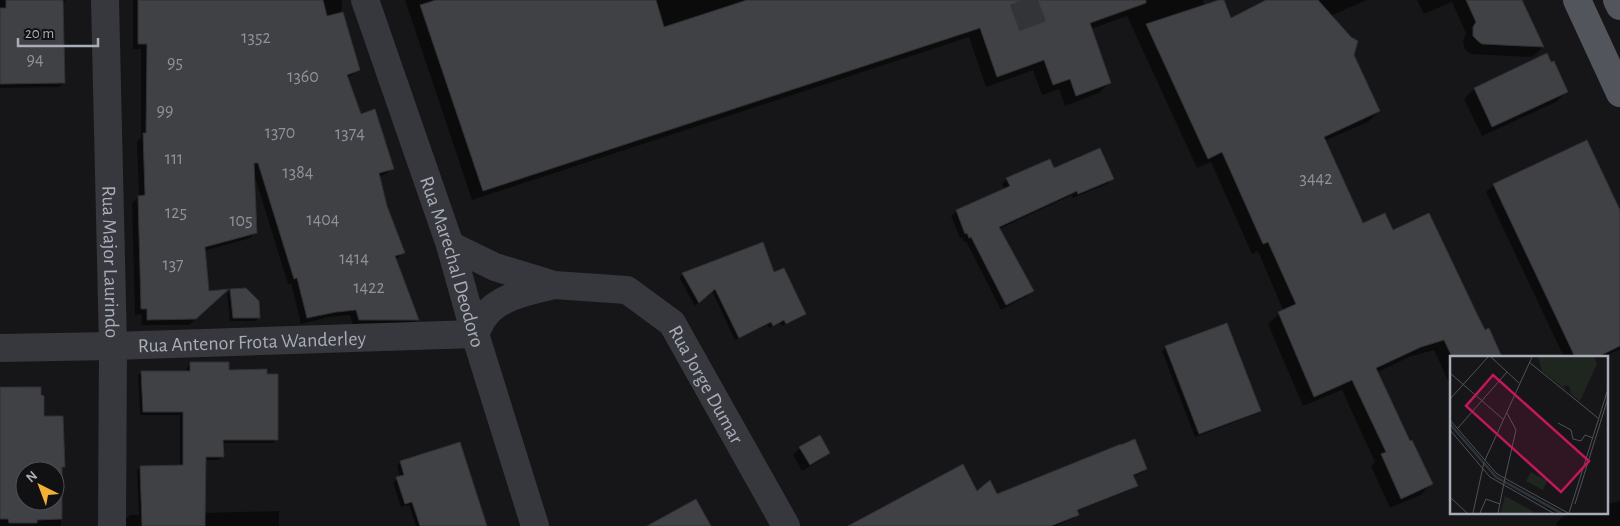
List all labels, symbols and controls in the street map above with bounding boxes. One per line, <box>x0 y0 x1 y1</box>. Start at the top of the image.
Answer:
scale bar <box>18 15 98 47</box>
text: 20 m <box>25 26 54 41</box>
house number: 1352 <box>241 29 271 47</box>
house number: 94 <box>26 51 44 69</box>
house number: 95 <box>167 54 183 72</box>
house number: 1360 <box>287 68 319 86</box>
house number: 99 <box>157 102 173 120</box>
house number: 1370 <box>265 124 295 142</box>
house number: 1374 <box>335 125 365 143</box>
house number: 111 <box>165 150 183 168</box>
house number: 1384 <box>283 164 314 182</box>
house number: 3442 <box>1300 170 1332 188</box>
street label: Rua Marechal Deodoro <box>416 174 487 350</box>
street label: Rua Major Laurindo <box>98 186 122 338</box>
house number: 125 <box>165 204 187 222</box>
house number: 1404 <box>306 211 340 229</box>
house number: 105 <box>229 212 253 230</box>
house number: 1414 <box>339 250 369 268</box>
house number: 137 <box>162 256 184 274</box>
house number: 1422 <box>353 279 385 297</box>
street label: Rua Jorge Dumar <box>664 322 747 448</box>
street label: Rua Antenor Frota Wanderley <box>137 329 367 356</box>
inset map <box>1450 356 1608 514</box>
north arrow <box>15 461 65 511</box>
text: N <box>24 469 40 486</box>

